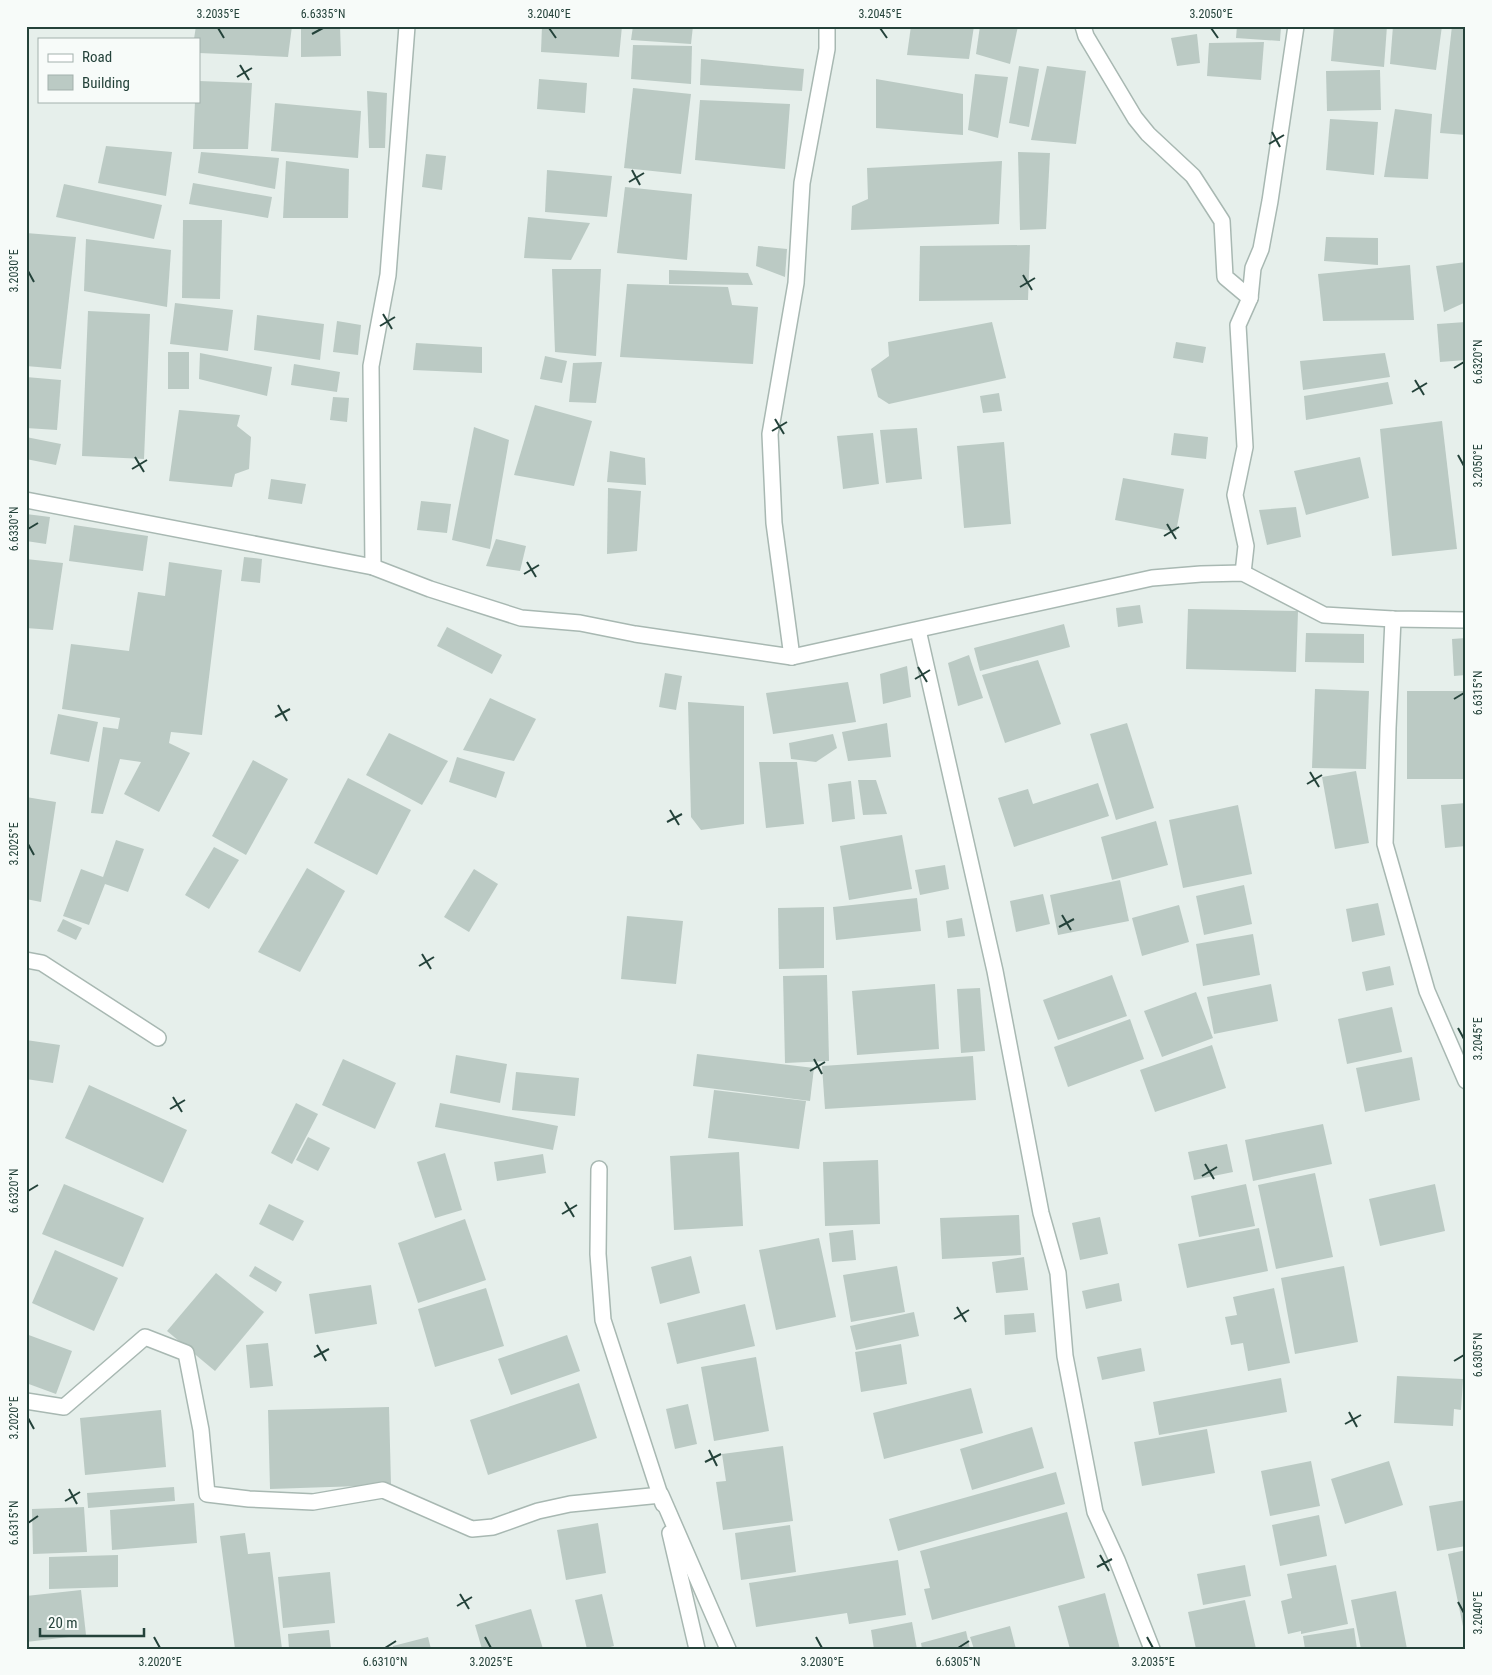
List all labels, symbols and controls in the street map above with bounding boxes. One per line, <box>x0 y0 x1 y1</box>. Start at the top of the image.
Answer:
text: 3.2035°E <box>196 7 240 21</box>
text: 6.6335°N <box>301 7 345 21</box>
text: 3.2040°E <box>527 7 571 21</box>
text: 3.2045°E <box>858 7 902 21</box>
text: 3.2050°E <box>1189 7 1233 21</box>
legend <box>38 38 200 102</box>
text: Road <box>82 48 112 66</box>
text: Building <box>82 74 130 92</box>
text: 3.2030°E <box>7 249 21 293</box>
text: 6.6320°N <box>1471 340 1485 384</box>
text: 3.2050°E <box>1471 444 1485 488</box>
text: 6.6330°N <box>7 507 21 551</box>
text: 6.6315°N <box>1471 671 1485 715</box>
text: 3.2025°E <box>7 822 21 866</box>
text: 3.2045°E <box>1471 1017 1485 1061</box>
text: 6.6320°N <box>7 1169 21 1213</box>
text: 6.6305°N <box>1471 1333 1485 1377</box>
text: 3.2020°E <box>7 1396 21 1440</box>
text: 6.6315°N <box>7 1501 21 1545</box>
text: 3.2040°E <box>1471 1591 1485 1635</box>
scale bar <box>40 1605 144 1637</box>
text: 20 m <box>48 1614 78 1632</box>
text: 3.2020°E <box>138 1655 182 1669</box>
text: 6.6310°N <box>363 1655 407 1669</box>
text: 3.2025°E <box>469 1655 513 1669</box>
text: 3.2030°E <box>800 1655 844 1669</box>
text: 6.6305°N <box>936 1655 980 1669</box>
text: 3.2035°E <box>1131 1655 1175 1669</box>

